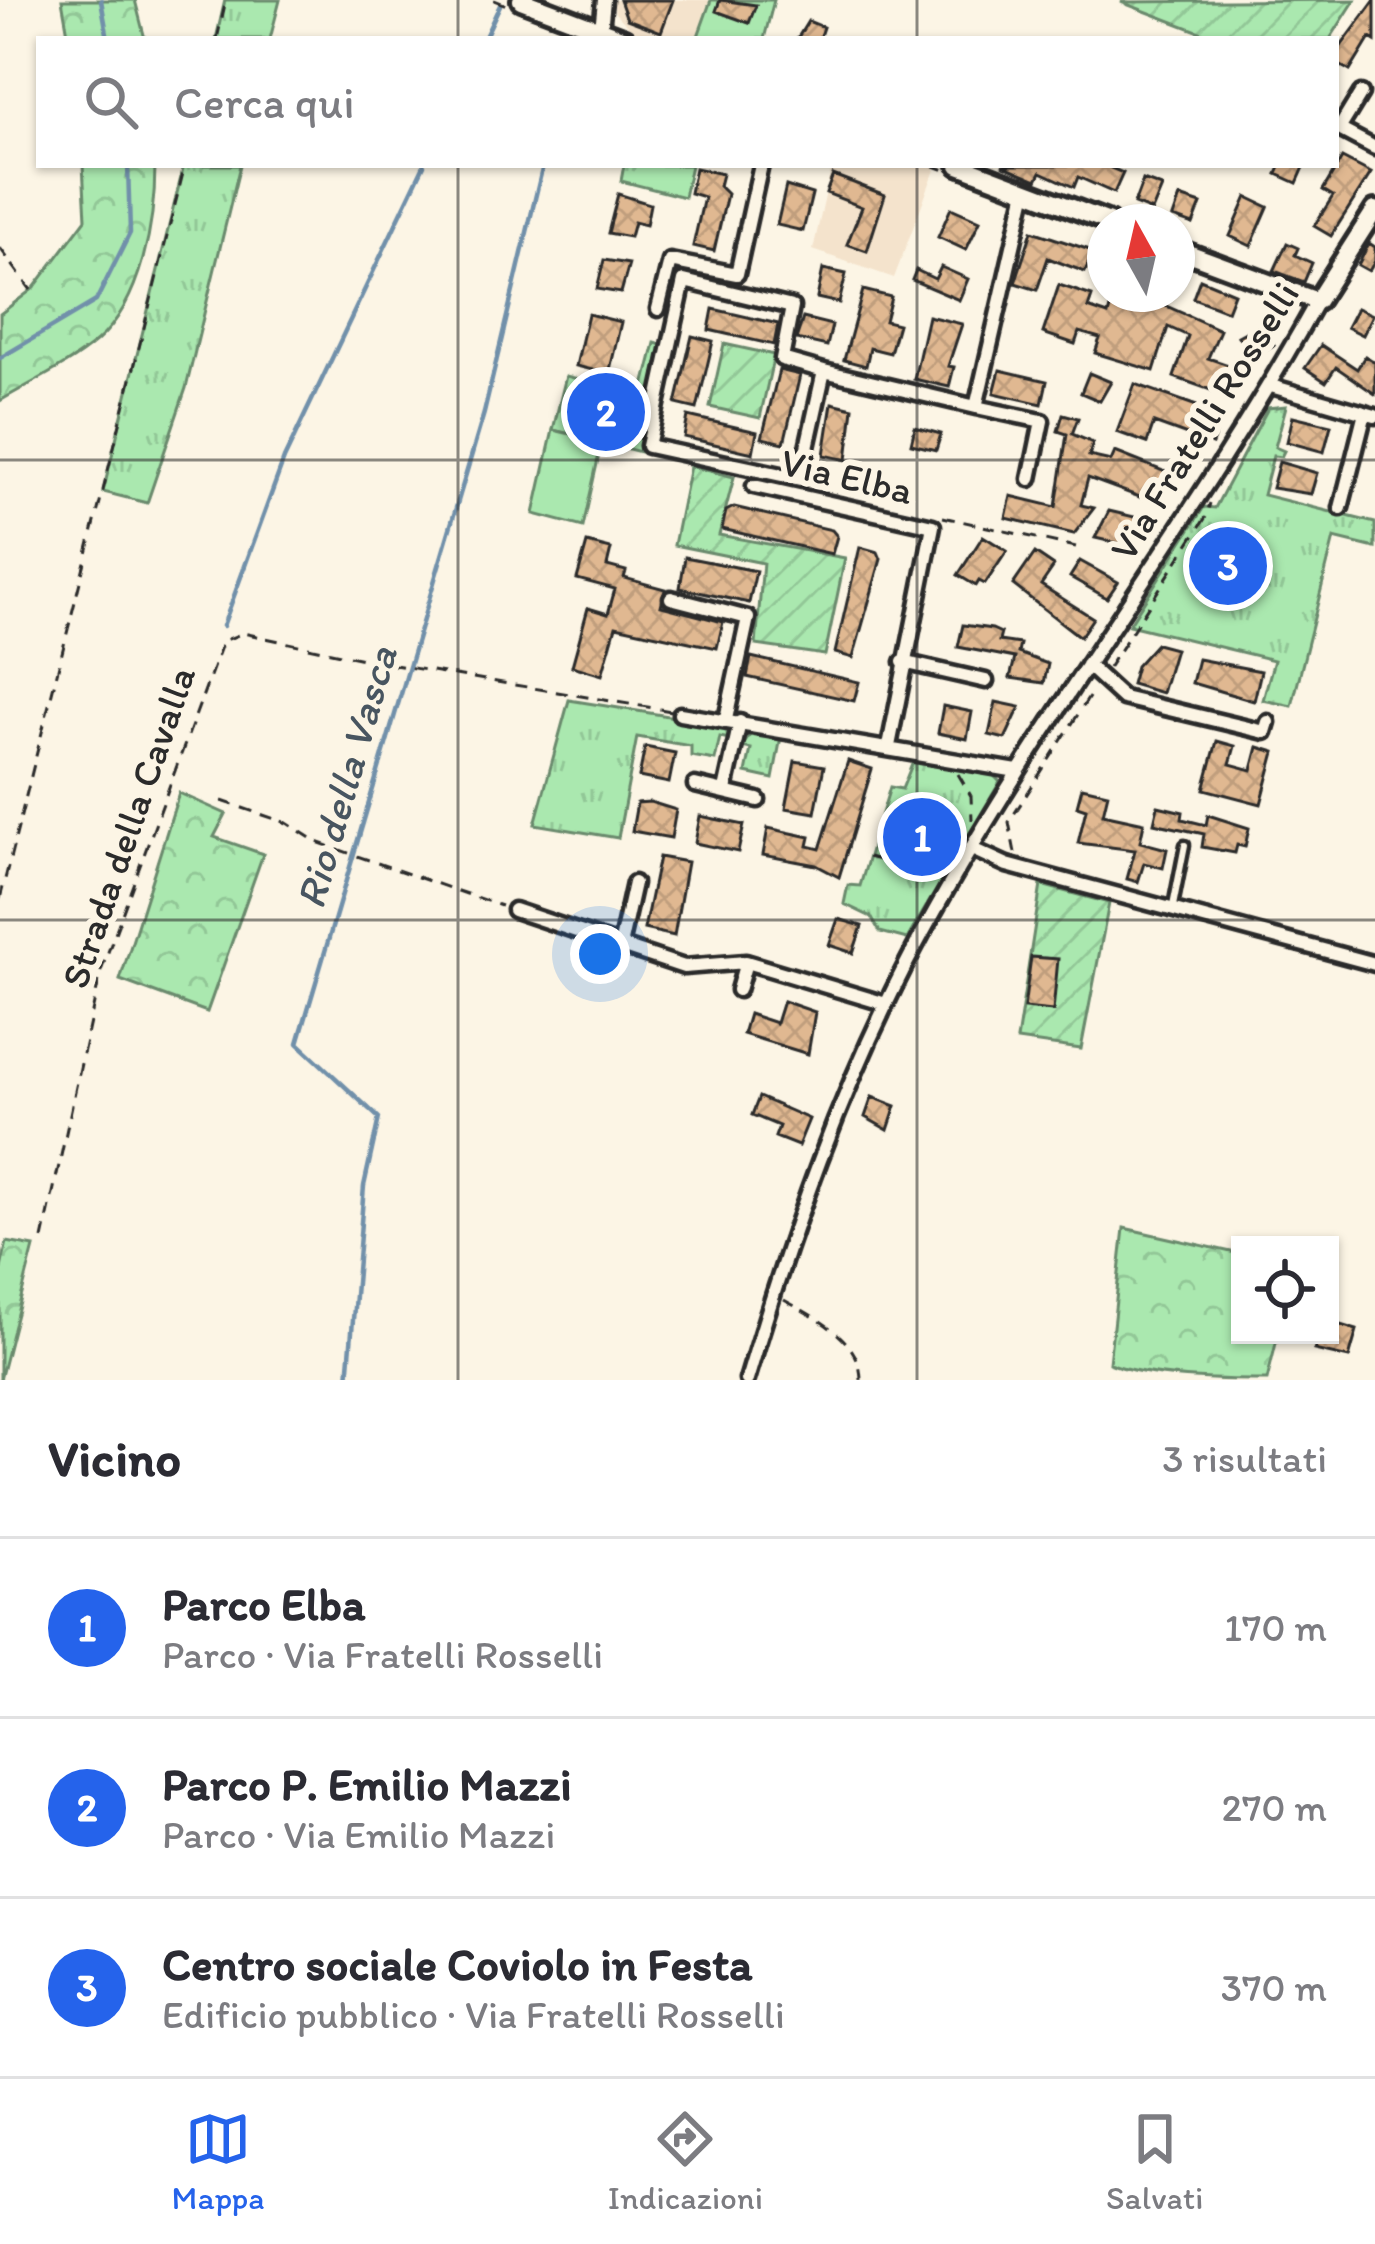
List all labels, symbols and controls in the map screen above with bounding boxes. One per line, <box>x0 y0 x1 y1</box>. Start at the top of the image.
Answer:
search box <box>36 36 1339 168</box>
icon: search <box>78 69 144 135</box>
text: Cerca qui <box>174 75 355 129</box>
north arrow <box>1087 204 1195 312</box>
street label: Via Fratelli Rosselli <box>1099 273 1309 569</box>
pin: 2 <box>567 367 645 457</box>
street label: Via Elba <box>776 438 918 514</box>
pin: 3 <box>1189 521 1267 611</box>
water label: Rio della Vasca <box>284 640 408 914</box>
street label: Strada della Cavalla <box>51 660 205 994</box>
pin: 1 <box>883 792 961 882</box>
your location <box>570 924 630 984</box>
map controls <box>1231 1236 1339 1344</box>
button: locate <box>1231 1236 1339 1344</box>
text: Vicino <box>48 1428 181 1489</box>
text: 3 risultati <box>1162 1435 1327 1482</box>
text: Parco Elba <box>162 1577 365 1631</box>
text: 1 <box>78 1604 96 1651</box>
text: 170 m <box>1224 1604 1327 1651</box>
text: Parco · Via Fratelli Rosselli <box>162 1631 603 1678</box>
text: Parco P. Emilio Mazzi <box>162 1757 571 1811</box>
text: 2 <box>77 1784 97 1831</box>
text: 270 m <box>1222 1784 1327 1831</box>
text: Parco · Via Emilio Mazzi <box>162 1811 555 1858</box>
text: Centro sociale Coviolo in Festa <box>162 1937 752 1991</box>
text: 3 <box>76 1964 98 2011</box>
text: 370 m <box>1221 1964 1327 2011</box>
text: Edificio pubblico · Via Fratelli Rosselli <box>162 1991 785 2038</box>
tab: Mappa <box>172 2106 265 2217</box>
tab: Indicazioni <box>608 2106 763 2217</box>
tab: Salvati <box>1106 2106 1203 2217</box>

